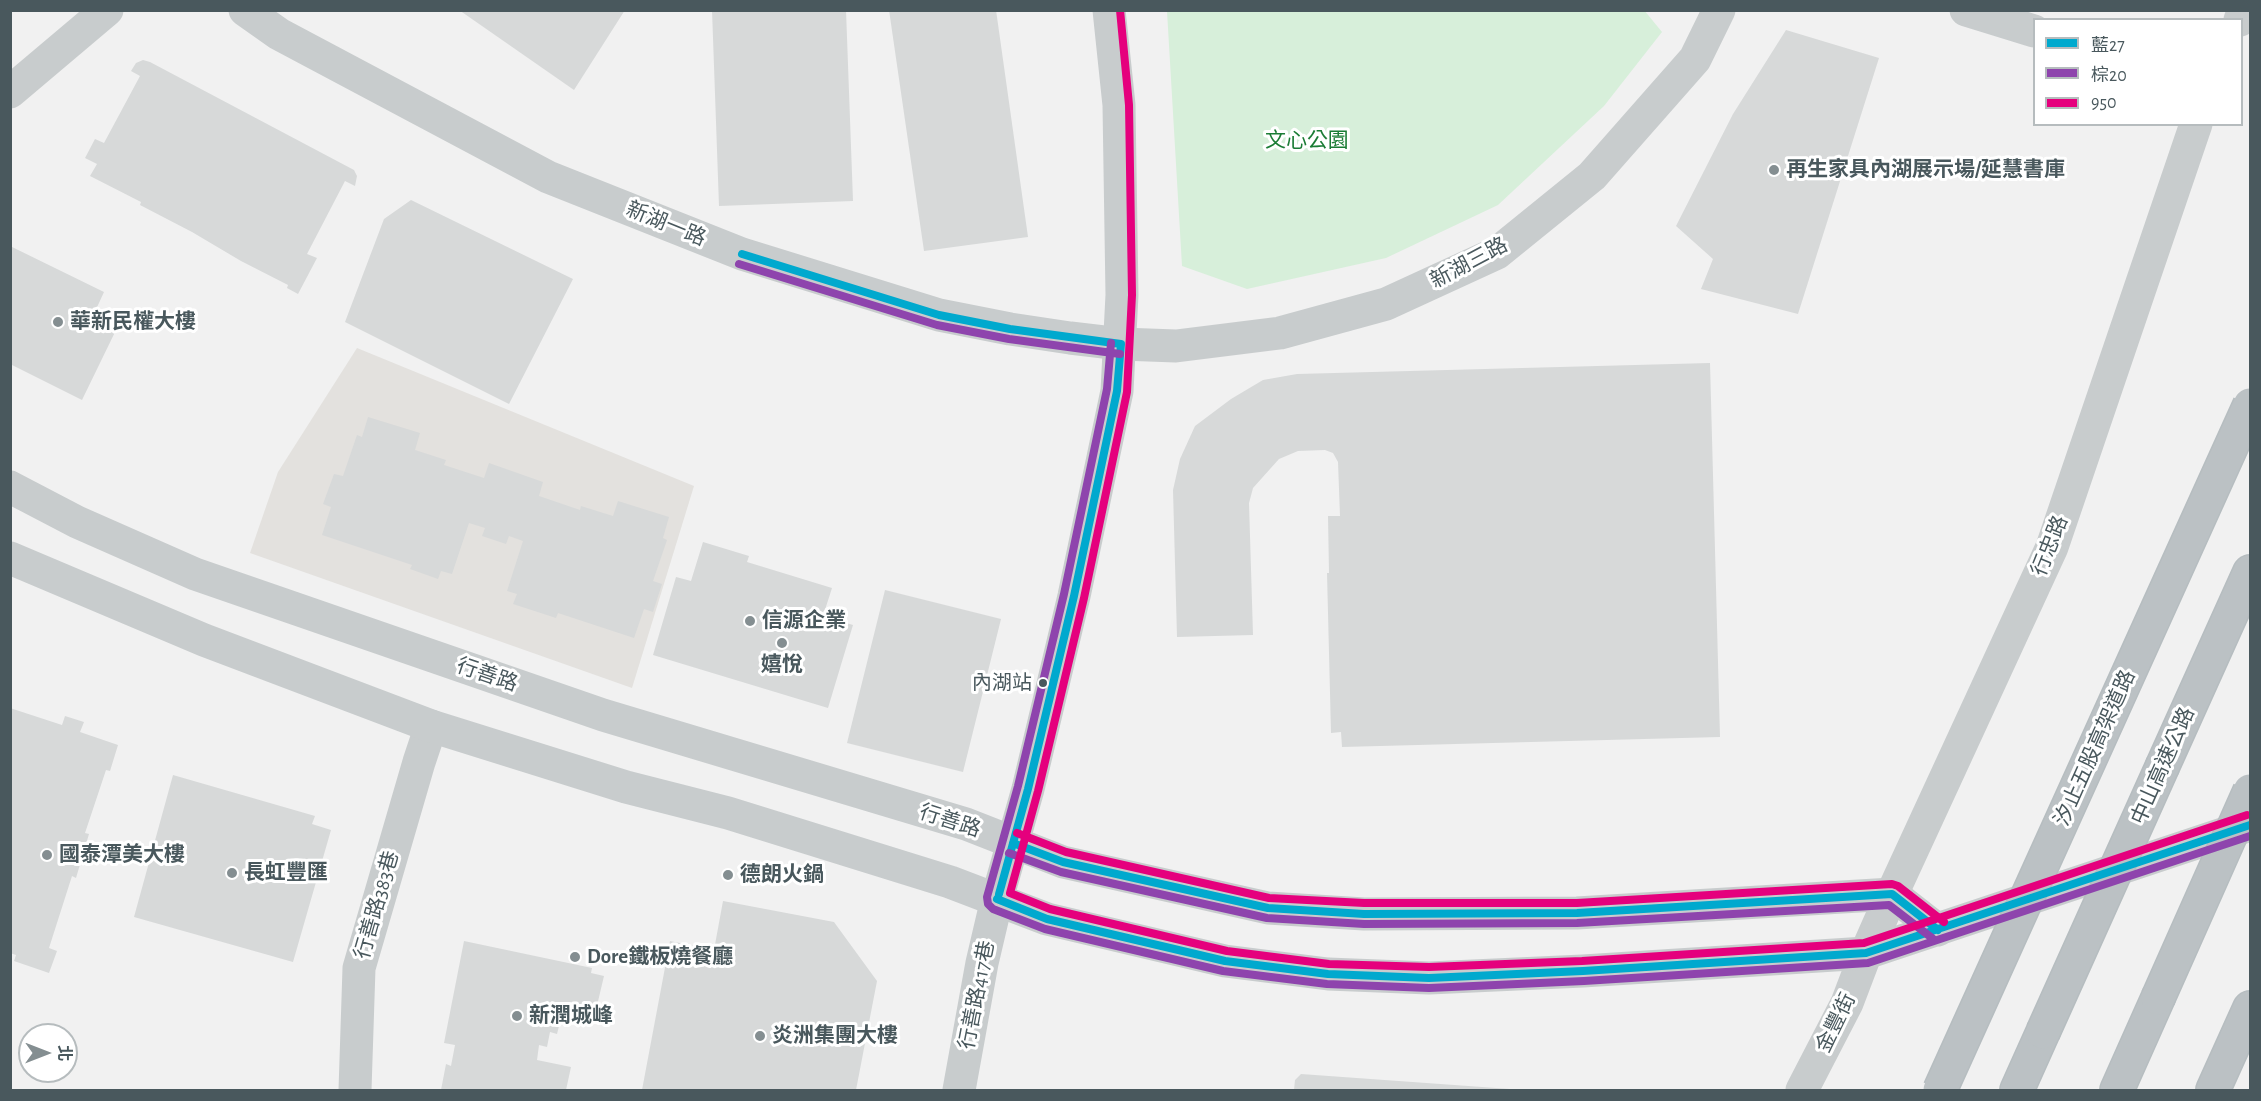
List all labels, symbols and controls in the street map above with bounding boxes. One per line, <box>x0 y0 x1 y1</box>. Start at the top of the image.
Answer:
legend <box>2033 18 2243 126</box>
text: 藍27 <box>2091 37 2125 55</box>
text: 棕20 <box>2091 67 2127 85</box>
text: 950 <box>2091 94 2117 112</box>
park label: 文心公園 <box>1265 128 1349 154</box>
place label: 再生家具內湖展示場/延慧書庫 <box>1786 157 2065 183</box>
marker: 再生家具內湖展示場/延慧書庫 <box>1767 163 1781 177</box>
street label: 新湖一路 <box>622 197 710 251</box>
street label: 新湖三路 <box>1426 232 1512 294</box>
place label: 華新民權大樓 <box>70 309 196 335</box>
marker: 華新民權大樓 <box>51 315 65 329</box>
street label: 行忠路 <box>2027 512 2073 580</box>
place label: 信源企業 <box>762 608 846 634</box>
marker: 信源企業 <box>743 614 757 628</box>
marker: 嬉悅 <box>775 636 789 650</box>
place label: 嬉悅 <box>761 652 803 678</box>
street label: 行善路 <box>453 653 521 697</box>
street label: 汐止五股高架道路 <box>2049 666 2141 830</box>
place label: 內湖站 <box>972 671 1032 695</box>
marker: 內湖站 <box>1037 677 1049 689</box>
street label: 中山高速公路 <box>2126 703 2200 829</box>
street label: 行善路 <box>916 799 984 843</box>
place label: 國泰潭美大樓 <box>59 842 185 868</box>
marker: 國泰潭美大樓 <box>40 848 54 862</box>
street label: 行善路383巷 <box>350 848 404 962</box>
place label: 長虹豐匯 <box>244 860 328 886</box>
place label: 德朗火鍋 <box>740 862 824 888</box>
marker: 長虹豐匯 <box>225 866 239 880</box>
marker: 德朗火鍋 <box>721 868 735 882</box>
street label: 行善路417巷 <box>954 939 1000 1051</box>
place label: Dore鐵板燒餐廳 <box>587 944 733 970</box>
marker: Dore鐵板燒餐廳 <box>568 950 582 964</box>
street label: 金豐街 <box>1811 989 1861 1057</box>
place label: 新潤城峰 <box>529 1003 613 1029</box>
marker: 新潤城峰 <box>510 1009 524 1023</box>
north arrow <box>18 1023 78 1083</box>
place label: 炎洲集團大樓 <box>772 1023 898 1049</box>
marker: 炎洲集團大樓 <box>753 1029 767 1043</box>
text: 北 <box>56 1045 72 1061</box>

